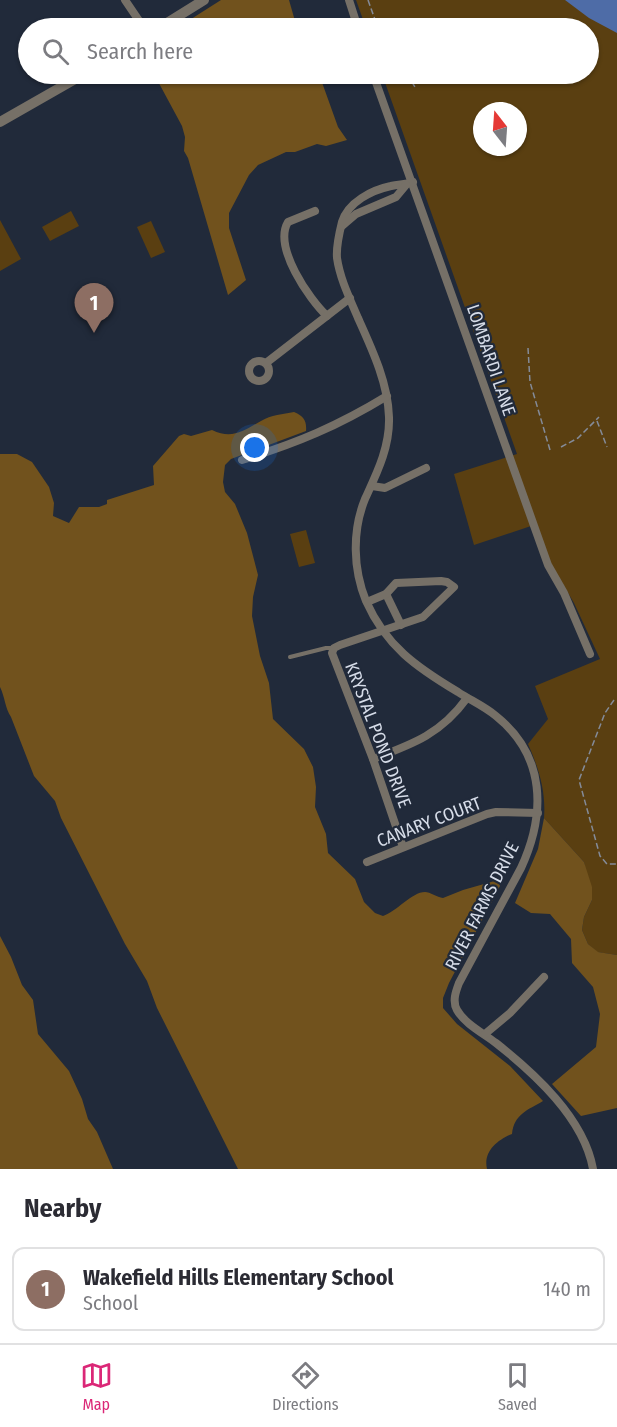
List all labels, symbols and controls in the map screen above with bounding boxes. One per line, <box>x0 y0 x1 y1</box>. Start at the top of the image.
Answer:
search box <box>18 18 599 84</box>
icon: search <box>39 35 72 68</box>
text: Search here <box>87 38 193 65</box>
north arrow <box>473 102 527 156</box>
pin: 1 <box>74 284 113 333</box>
street label: LOMBARDI LANE <box>462 301 520 419</box>
your location <box>240 433 269 462</box>
street label: KRYSTAL POND DRIVE <box>340 659 416 811</box>
street label: CANARY COURT <box>374 792 485 852</box>
street label: RIVER FARMS DRIVE <box>440 838 524 974</box>
text: Nearby <box>24 1193 101 1224</box>
text: Wakefield Hills Elementary School <box>83 1264 394 1291</box>
text: 1 <box>41 1277 50 1301</box>
text: 140 m <box>543 1277 591 1301</box>
text: School <box>83 1291 138 1315</box>
tab: Map <box>80 1359 113 1414</box>
tab: Directions <box>272 1359 339 1414</box>
tab: Saved <box>498 1359 537 1414</box>

